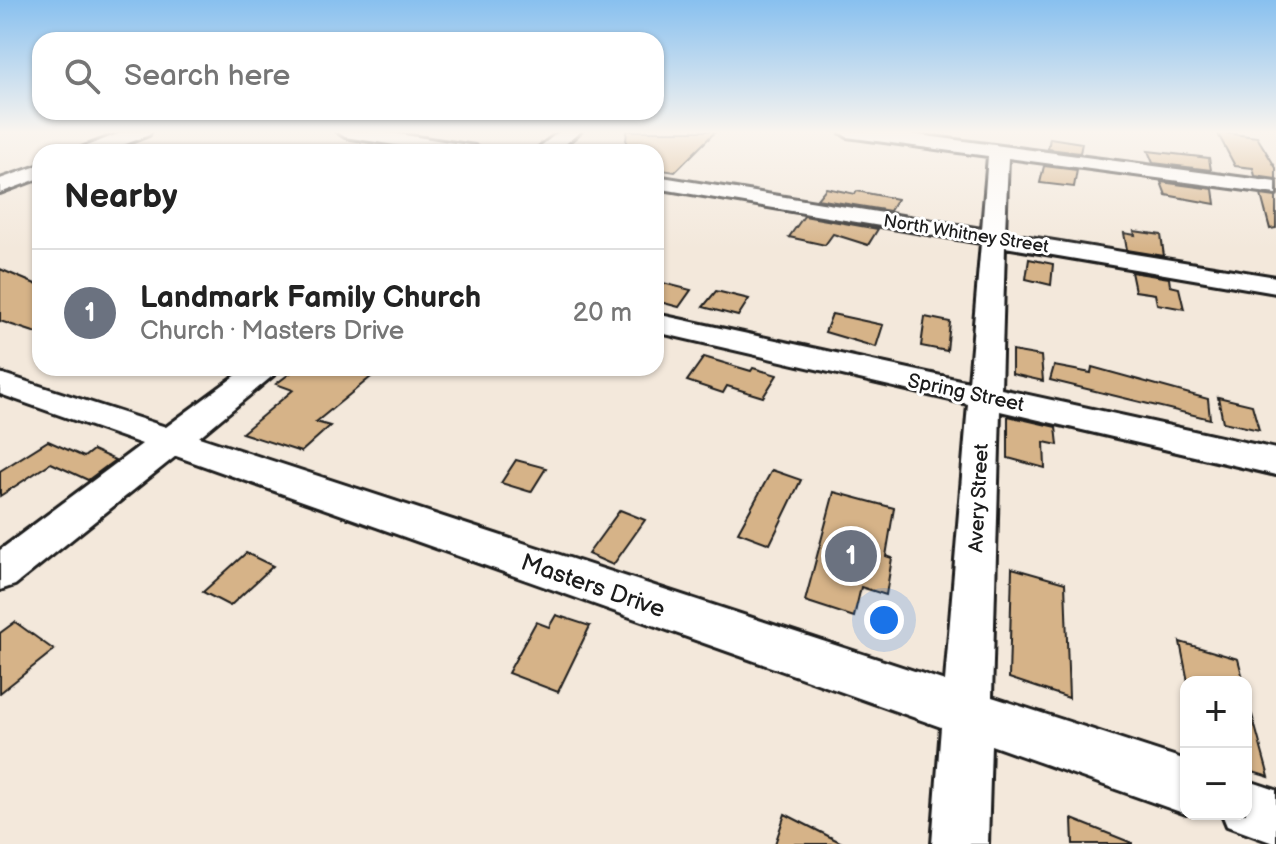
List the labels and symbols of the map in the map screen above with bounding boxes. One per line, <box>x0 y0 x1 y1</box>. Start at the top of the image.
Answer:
street label: North Whitney Street <box>882 211 1051 258</box>
street label: Spring Street <box>906 369 1026 417</box>
street label: Avery Street <box>964 443 994 553</box>
pin: 1 <box>825 526 877 586</box>
street label: Masters Drive <box>517 548 669 624</box>
your location <box>864 600 904 640</box>

